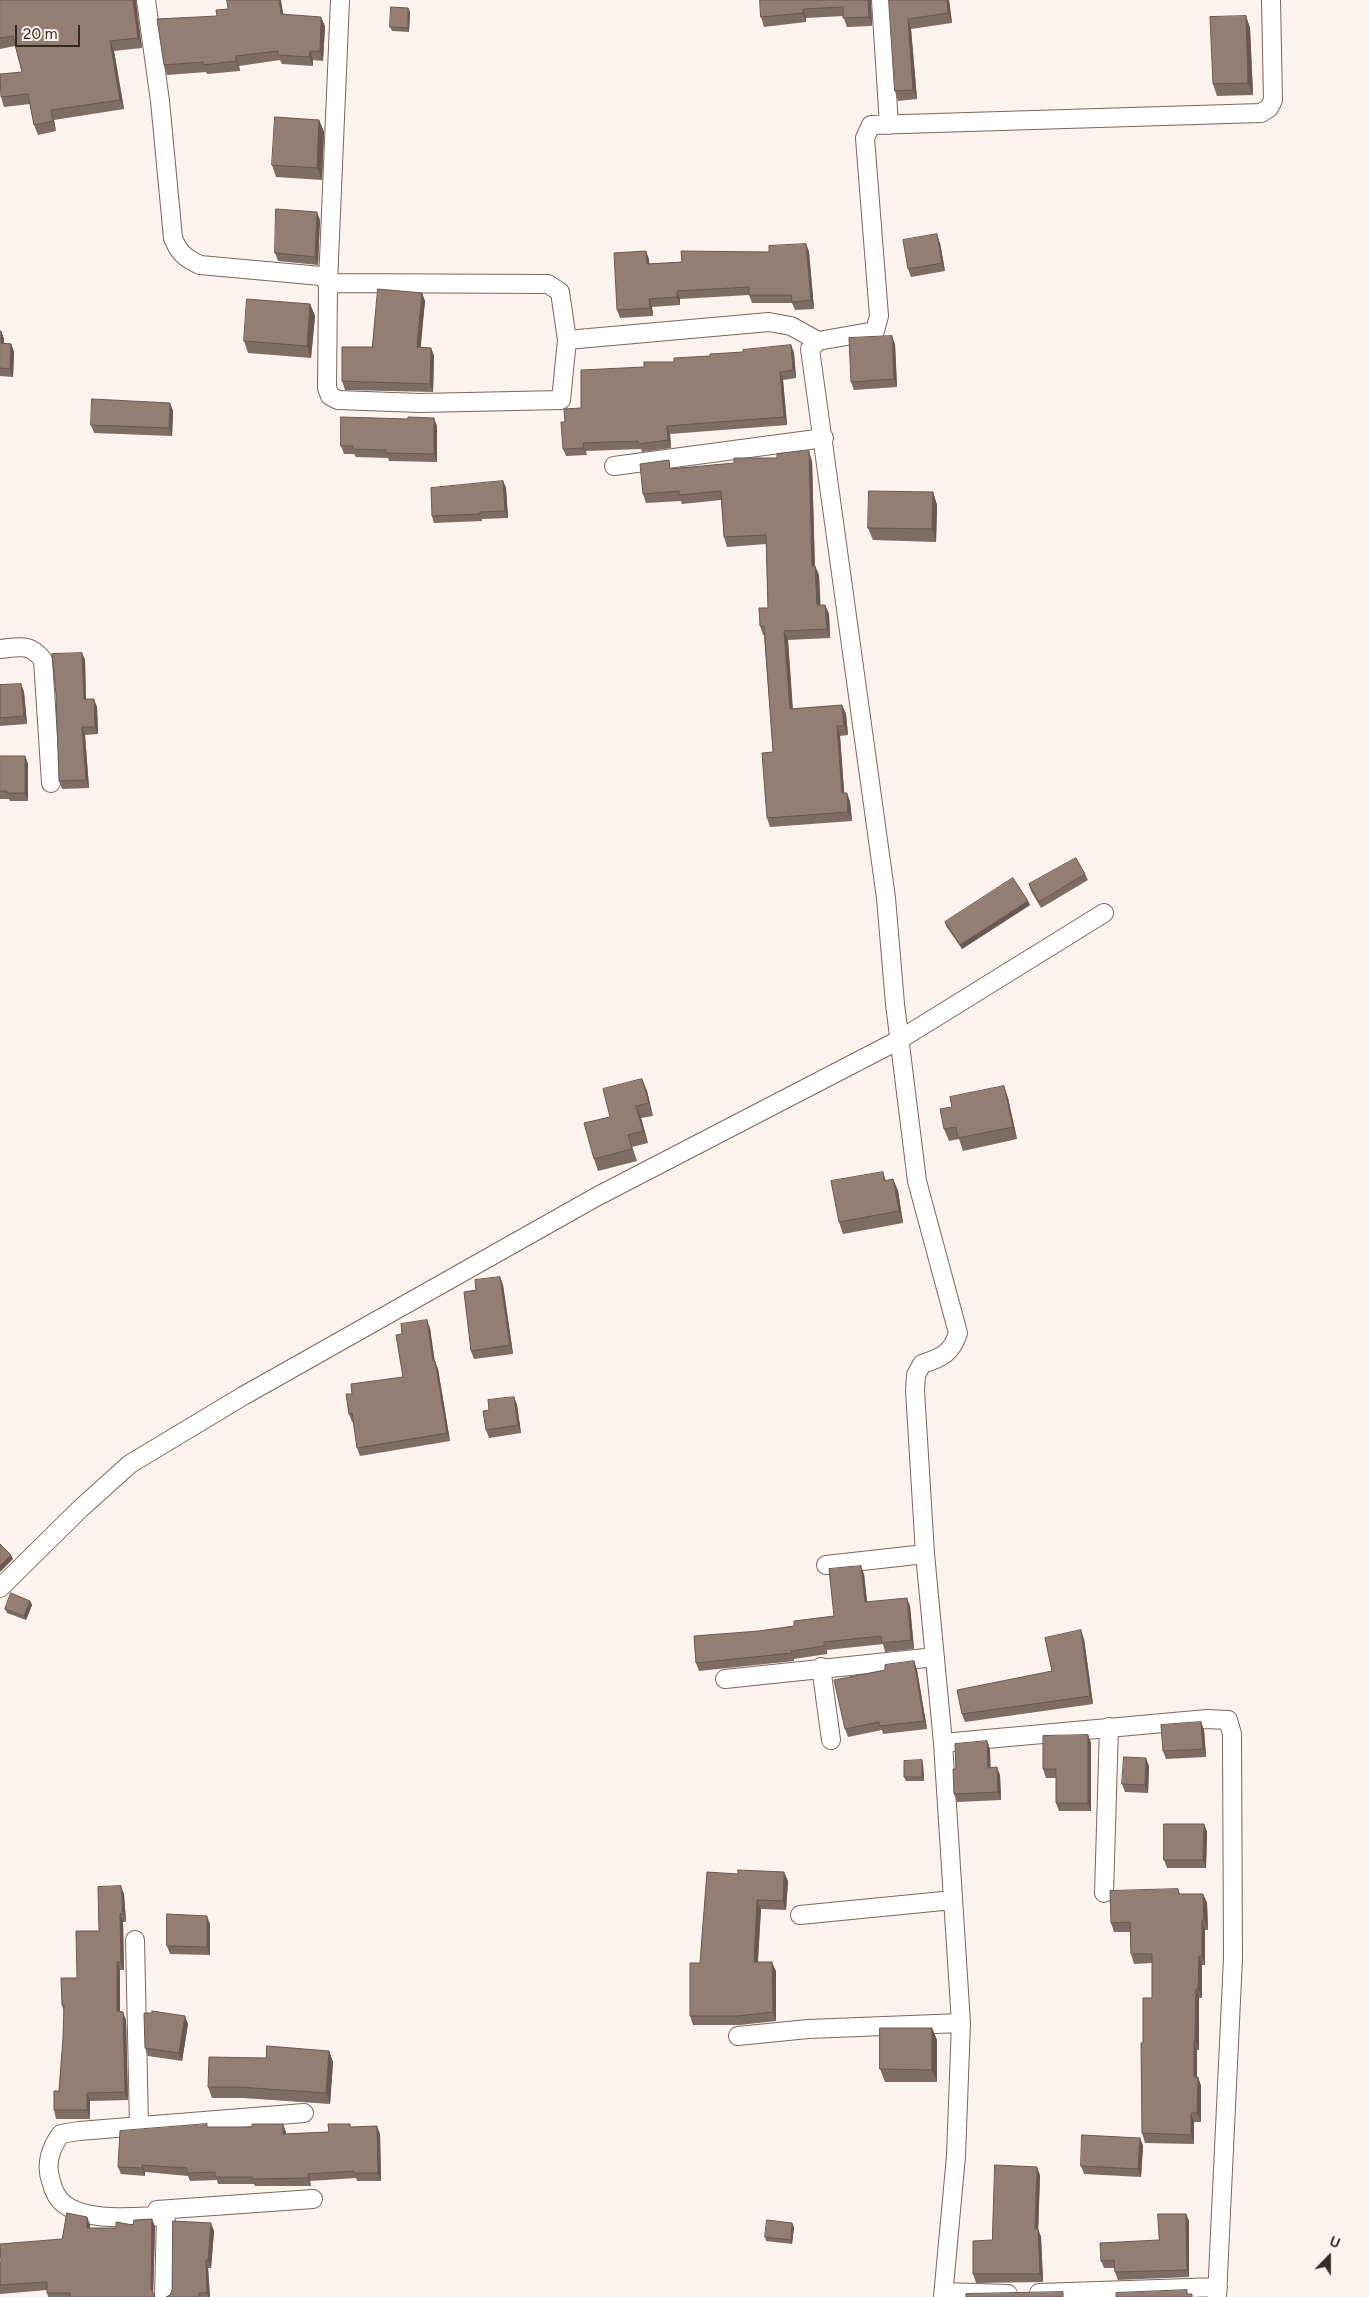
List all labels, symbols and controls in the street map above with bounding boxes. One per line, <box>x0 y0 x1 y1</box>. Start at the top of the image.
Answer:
scale bar <box>18 15 82 47</box>
text: 20 m <box>23 25 57 43</box>
north arrow <box>1304 2232 1354 2282</box>
text: U <box>1327 2233 1343 2252</box>

